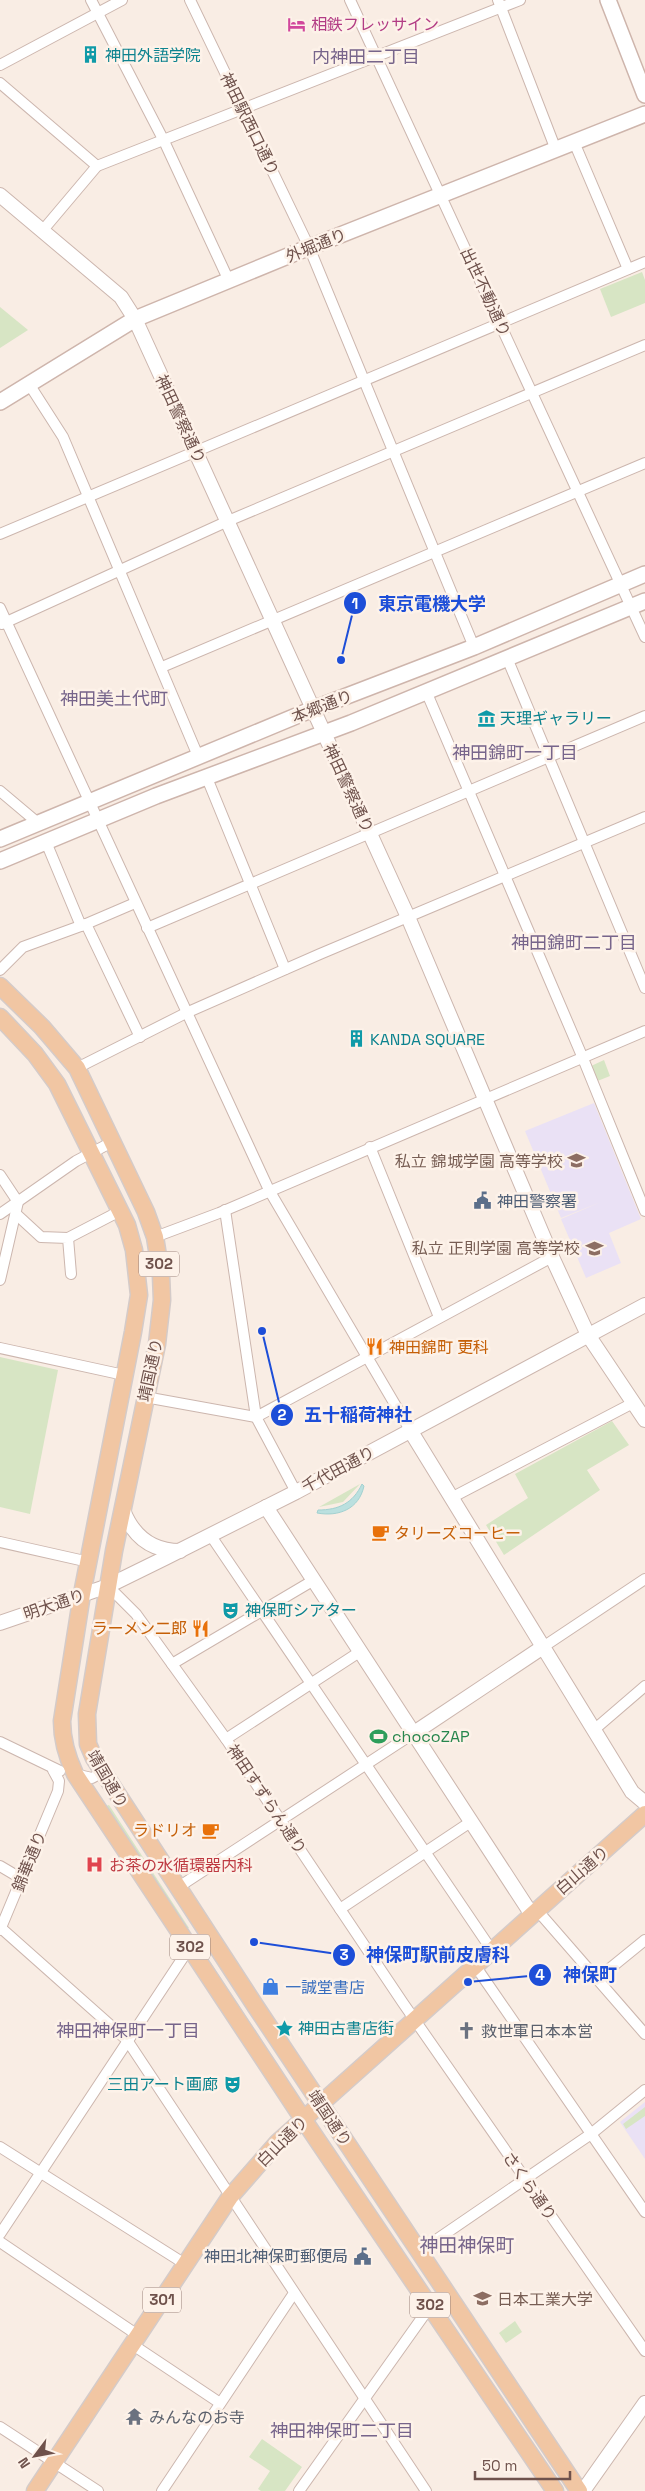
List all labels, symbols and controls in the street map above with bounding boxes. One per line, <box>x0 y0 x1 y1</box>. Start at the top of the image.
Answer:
hotel icon: 相鉄フレッサイン <box>287 14 307 34</box>
place label: 相鉄フレッサイン <box>311 14 439 35</box>
building icon: 神田外語学院 <box>81 45 101 65</box>
place label: 神田外語学院 <box>105 45 201 66</box>
district label: 内神田二丁目 <box>312 45 420 68</box>
street label: 神田駅西口通り <box>216 69 284 179</box>
street label: 外堀通り <box>283 224 350 267</box>
street label: 出世不動通り <box>456 244 515 340</box>
street label: 神田警察通り <box>151 371 210 467</box>
callout: 東京電機大学 <box>343 587 496 620</box>
text: 東京電機大学 <box>378 592 486 615</box>
text: 1 <box>352 594 358 613</box>
street label: 本郷通り <box>289 685 356 728</box>
district label: 神田美土代町 <box>60 687 168 710</box>
museum icon: 天理ギャラリー <box>476 708 496 728</box>
place label: 天理ギャラリー <box>500 708 612 729</box>
street label: 神田警察通り <box>319 740 378 836</box>
district label: 神田錦町一丁目 <box>452 741 578 764</box>
district label: 神田錦町二丁目 <box>511 931 637 954</box>
building icon: KANDA SQUARE <box>346 1029 366 1049</box>
place label: KANDA SQUARE <box>370 1029 485 1050</box>
place label: 私立 錦城学園 高等学校 <box>395 1151 563 1172</box>
school or university icon: 私立 錦城学園 高等学校 <box>567 1151 587 1171</box>
public building icon: 神田警察署 <box>473 1191 493 1211</box>
place label: 神田警察署 <box>497 1191 577 1212</box>
place label: 私立 正則学園 高等学校 <box>412 1238 580 1259</box>
school or university icon: 私立 正則学園 高等学校 <box>584 1238 604 1258</box>
road number: 302 <box>139 1252 179 1276</box>
street label: 靖国通り <box>134 1337 167 1404</box>
restaurant icon: 神田錦町 更科 <box>365 1337 385 1357</box>
place label: 神田錦町 更科 <box>389 1337 489 1358</box>
callout: 五十稲荷神社 <box>269 1399 422 1432</box>
text: 五十稲荷神社 <box>304 1403 412 1426</box>
text: 2 <box>278 1405 287 1424</box>
street label: 千代田通り <box>298 1441 378 1497</box>
cafe icon: タリーズコーヒー <box>370 1523 390 1543</box>
place label: タリーズコーヒー <box>394 1523 521 1544</box>
street label: 明大通り <box>20 1584 88 1625</box>
theatre icon: 神保町シアター <box>221 1600 241 1620</box>
place label: 神保町シアター <box>245 1600 357 1621</box>
place label: ラーメン二郎 <box>92 1618 187 1639</box>
restaurant icon: ラーメン二郎 <box>191 1618 211 1638</box>
sports icon: chocoZAP <box>368 1726 388 1746</box>
place label: chocoZAP <box>392 1726 470 1747</box>
street label: 神田すずらん通り <box>222 1740 311 1858</box>
street label: 靖国通り <box>82 1746 133 1812</box>
place label: ラドリオ <box>133 1820 197 1841</box>
cafe icon: ラドリオ <box>201 1820 221 1840</box>
street label: 錦華通り <box>8 1828 51 1895</box>
street label: 白山通り <box>551 1841 613 1899</box>
hospital icon: お茶の水循環器内科 <box>85 1855 105 1875</box>
place label: お茶の水循環器内科 <box>109 1855 253 1876</box>
road number: 302 <box>170 1934 210 1960</box>
callout: 神保町駅前皮膚科 <box>331 1939 520 1972</box>
text: 神保町駅前皮膚科 <box>366 1943 510 1966</box>
text: 3 <box>339 1945 349 1964</box>
callout: 神保町 <box>528 1958 627 1991</box>
text: 神保町 <box>563 1963 617 1986</box>
text: 4 <box>535 1965 545 1984</box>
shop icon: 一誠堂書店 <box>261 1977 281 1997</box>
place label: 一誠堂書店 <box>285 1977 365 1998</box>
place icon: 神田古書店街 <box>274 2018 294 2038</box>
place label: 神田古書店街 <box>298 2018 394 2039</box>
district label: 神田神保町一丁目 <box>56 2019 200 2042</box>
church icon: 救世軍日本本営 <box>457 2021 477 2041</box>
place label: 救世軍日本本営 <box>481 2021 593 2042</box>
place label: 三田アート画廊 <box>107 2074 218 2095</box>
theatre icon: 三田アート画廊 <box>222 2074 242 2094</box>
street label: 靖国通り <box>303 2086 356 2151</box>
street label: 白山通り <box>252 2111 312 2171</box>
street label: さくら通り <box>498 2147 561 2225</box>
district label: 神田神保町 <box>419 2233 515 2258</box>
place label: 神田北神保町郵便局 <box>204 2246 348 2267</box>
public building icon: 神田北神保町郵便局 <box>352 2246 372 2266</box>
road number: 301 <box>143 2288 181 2312</box>
school or university icon: 日本工業大学 <box>473 2289 493 2309</box>
place label: 日本工業大学 <box>497 2289 593 2310</box>
road number: 302 <box>410 2292 450 2318</box>
temple icon: みんなのお寺 <box>125 2407 145 2427</box>
place label: みんなのお寺 <box>149 2407 245 2428</box>
district label: 神田神保町二丁目 <box>270 2419 414 2442</box>
north arrow <box>10 2431 60 2481</box>
scale bar <box>475 2448 570 2480</box>
text: N <box>14 2454 34 2472</box>
text: 50 m <box>482 2456 517 2475</box>

